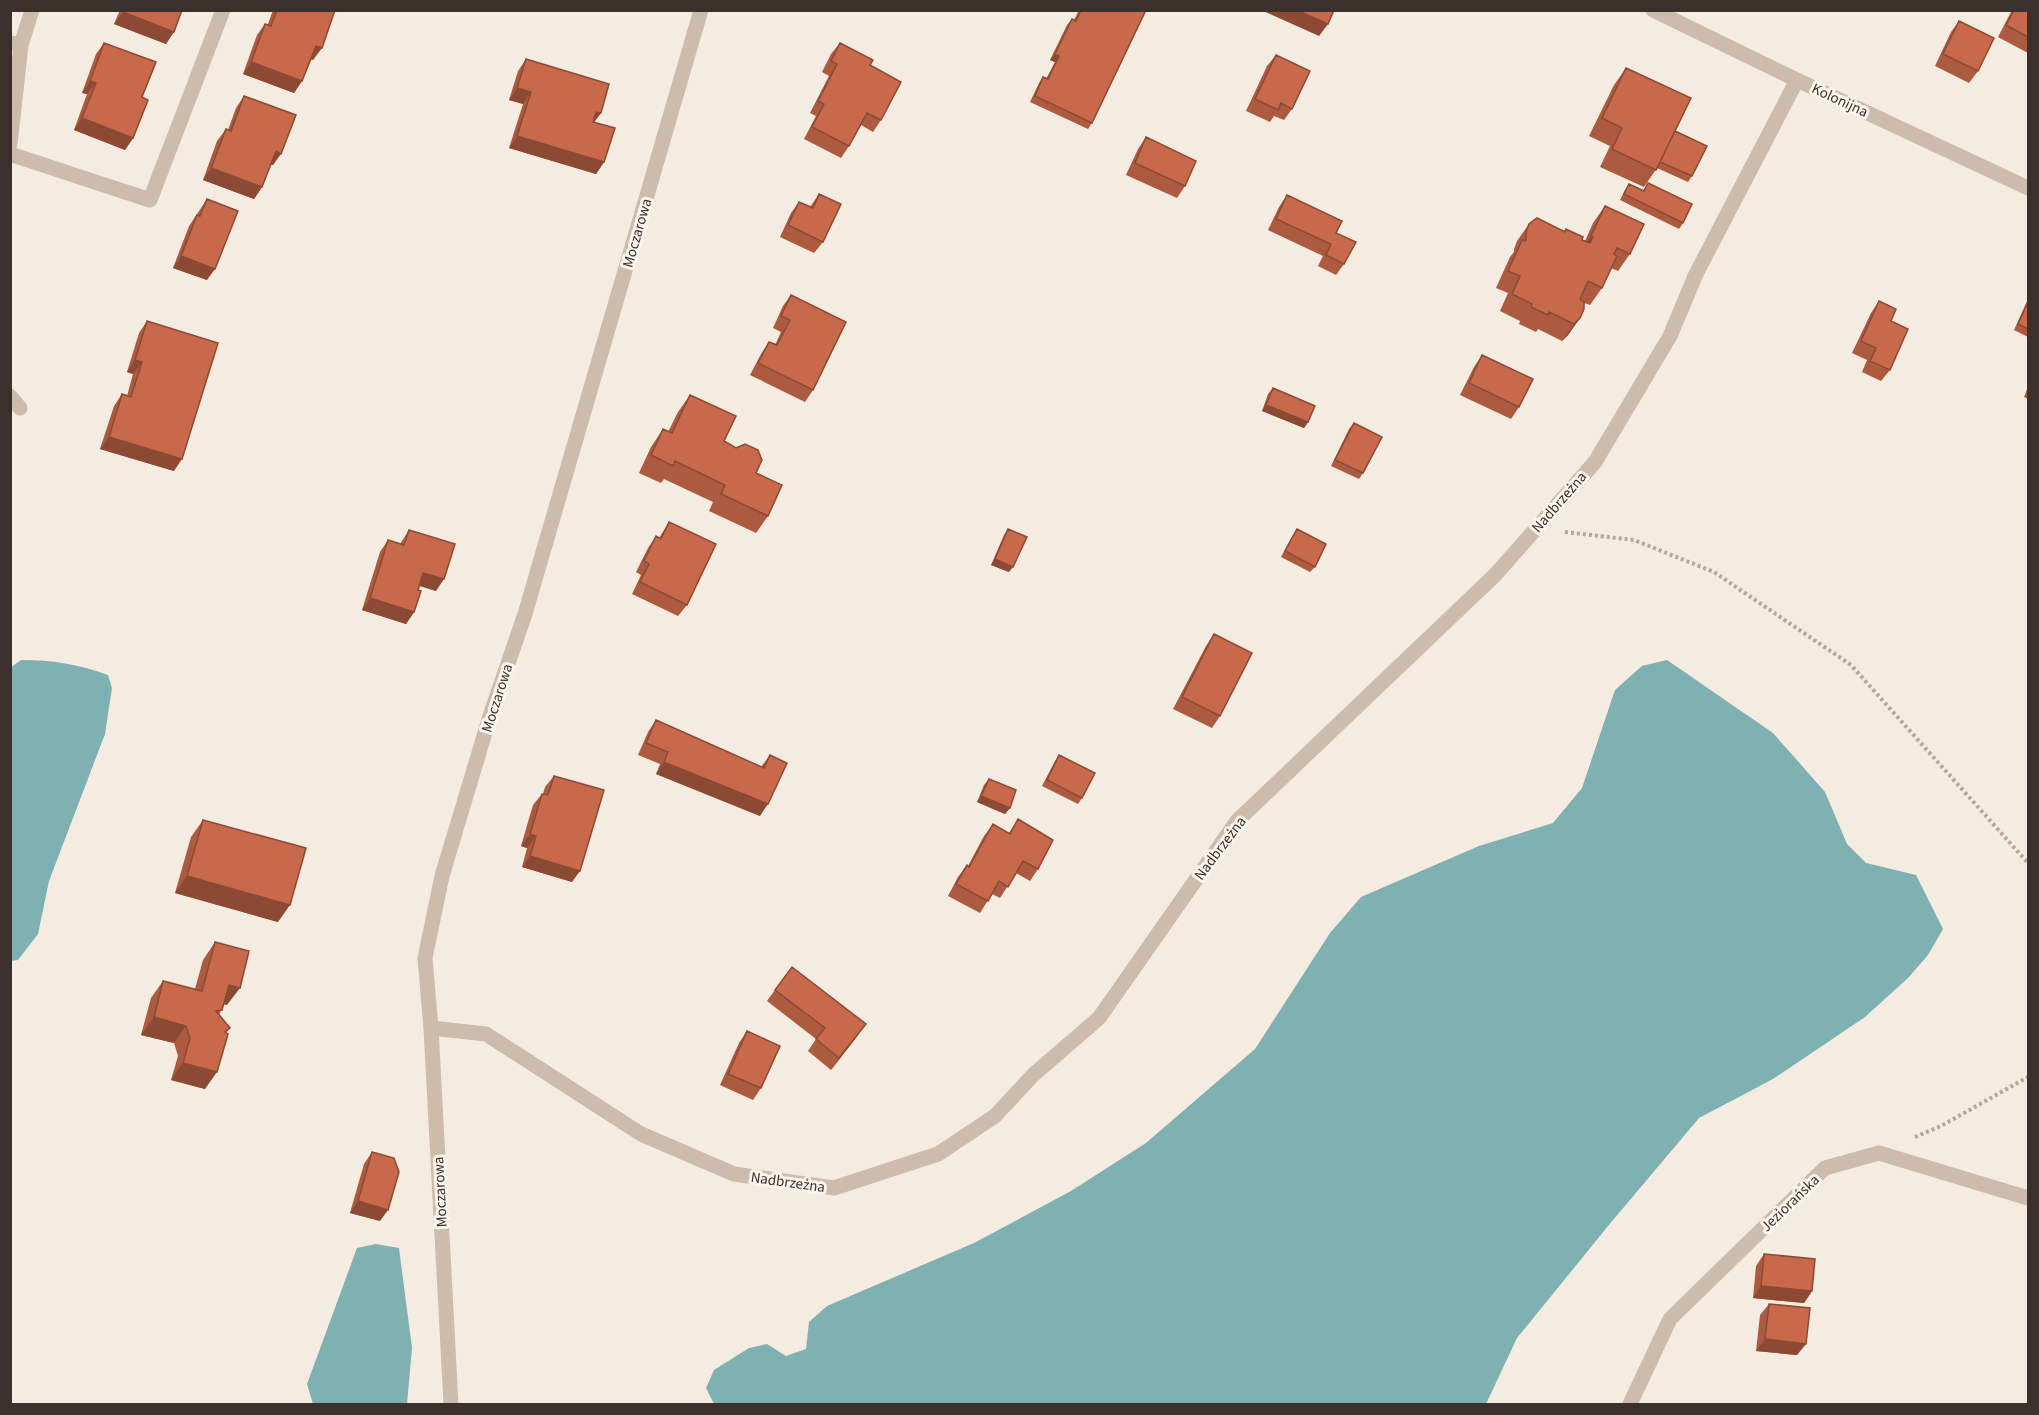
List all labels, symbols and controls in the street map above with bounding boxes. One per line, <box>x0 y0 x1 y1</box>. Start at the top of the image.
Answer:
street label: Kolonijna <box>1808 78 1871 123</box>
street label: Moczarowa <box>618 196 657 270</box>
street label: Nadbrzeżna <box>1527 467 1592 537</box>
street label: Moczarowa <box>477 661 518 735</box>
street label: Nadbrzeżna <box>1189 812 1251 885</box>
street label: Moczarowa <box>428 1156 453 1228</box>
street label: Nadbrzeżna <box>749 1167 826 1198</box>
street label: Jeziorańska <box>1756 1170 1824 1237</box>

